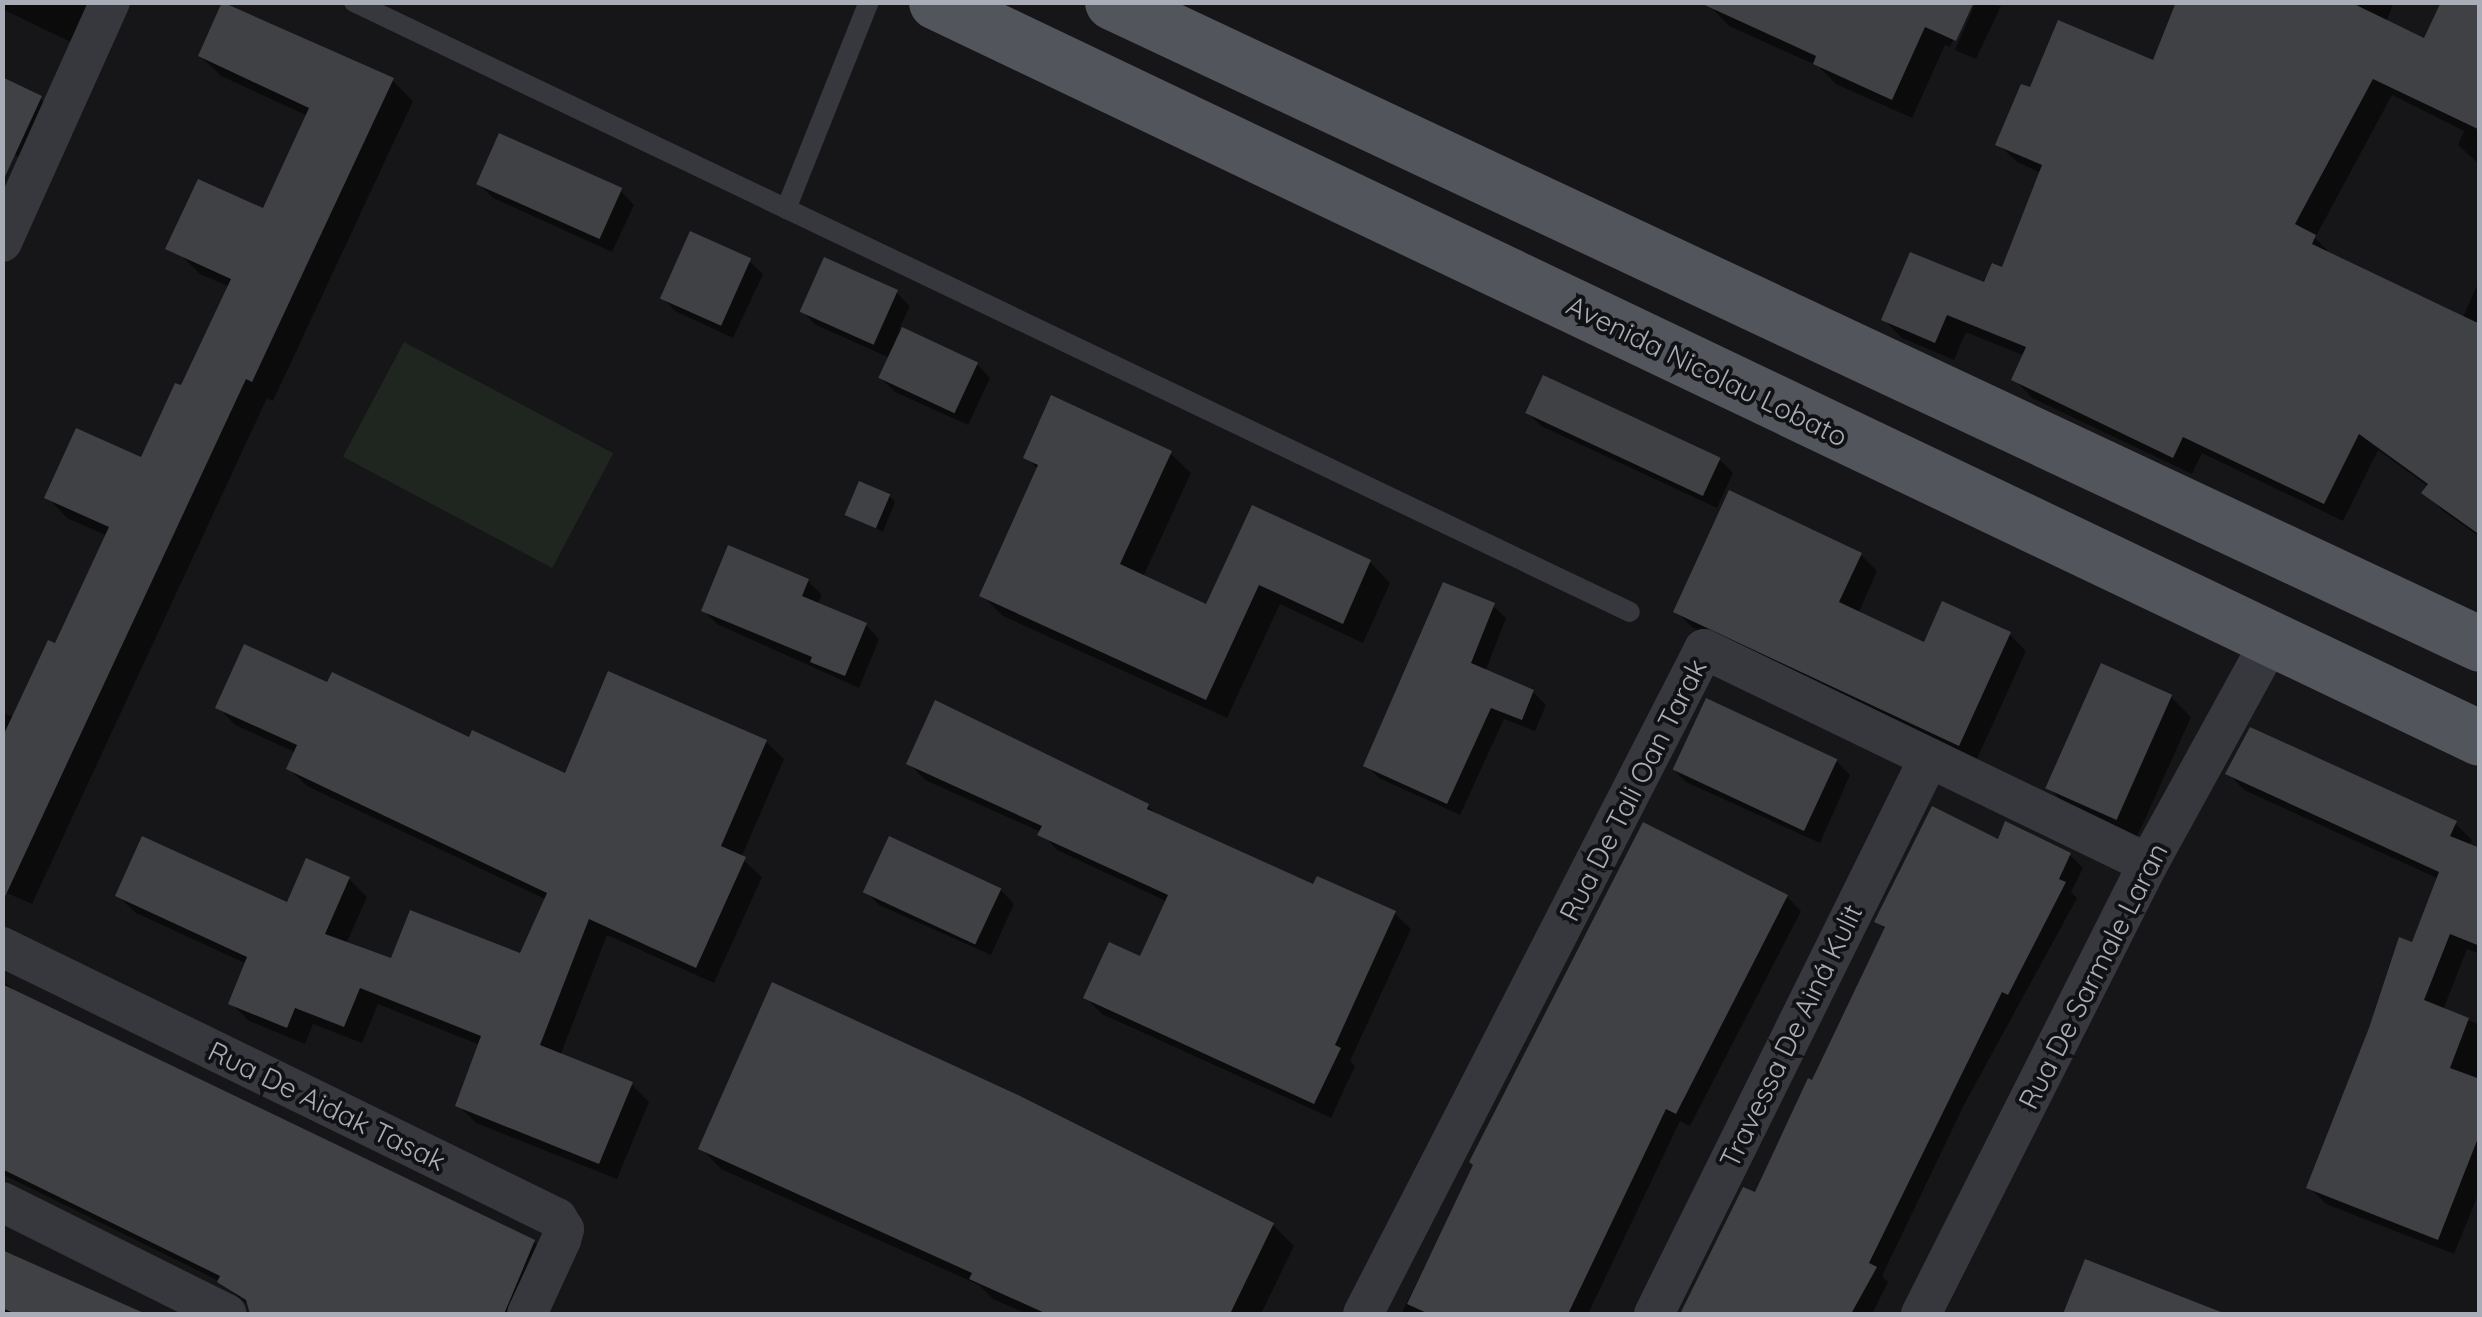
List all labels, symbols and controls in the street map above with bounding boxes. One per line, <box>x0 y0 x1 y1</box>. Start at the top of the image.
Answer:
street label: Avenida Nicolau Lobato <box>1561 288 1853 454</box>
street label: Rua De Tali Oan Tarak <box>1552 653 1714 927</box>
street label: Rua De Sarmale Laran <box>2011 837 2175 1115</box>
street label: Travessa De Ainá Kulit <box>1713 899 1869 1173</box>
street label: Rua De Aidak Tasak <box>203 1034 451 1178</box>

